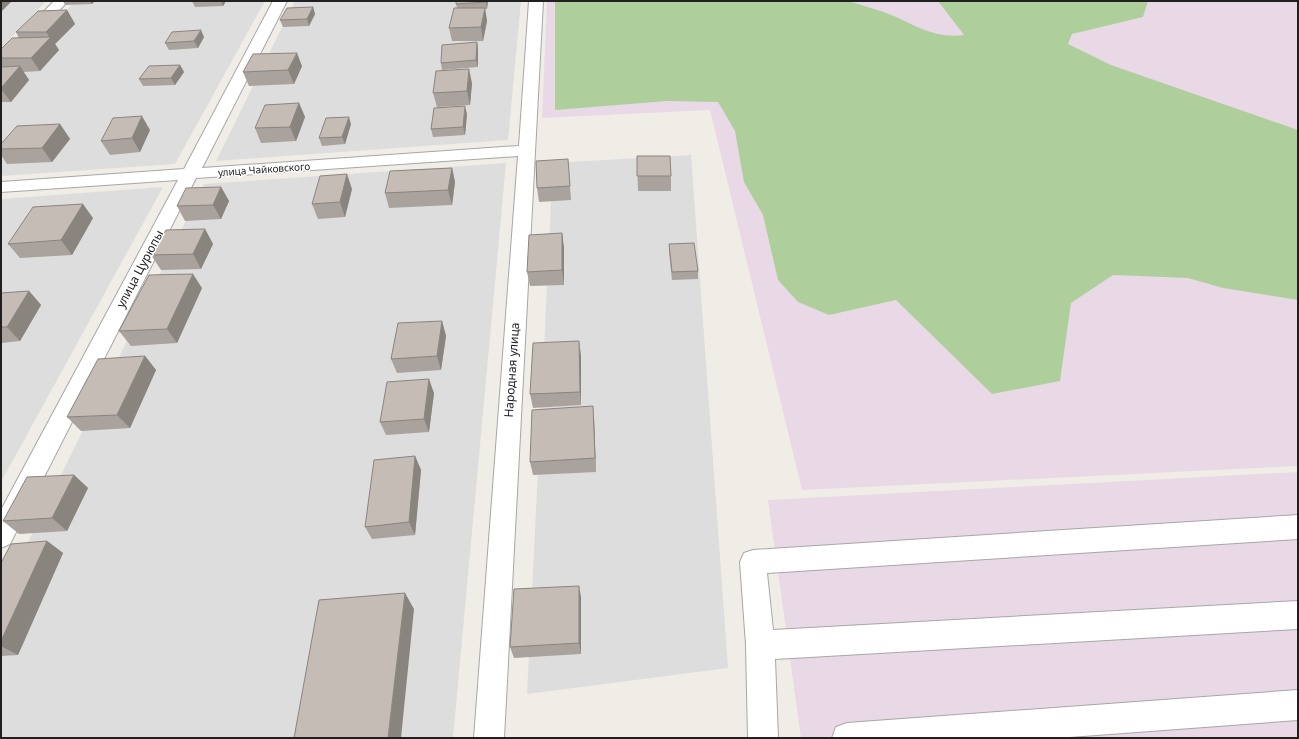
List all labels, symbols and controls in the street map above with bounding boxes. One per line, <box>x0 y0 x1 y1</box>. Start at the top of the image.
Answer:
street label: улица Чайковского <box>217 159 311 179</box>
street label: улица Цурюпы <box>112 227 167 311</box>
street label: Народная улица <box>500 322 523 418</box>

